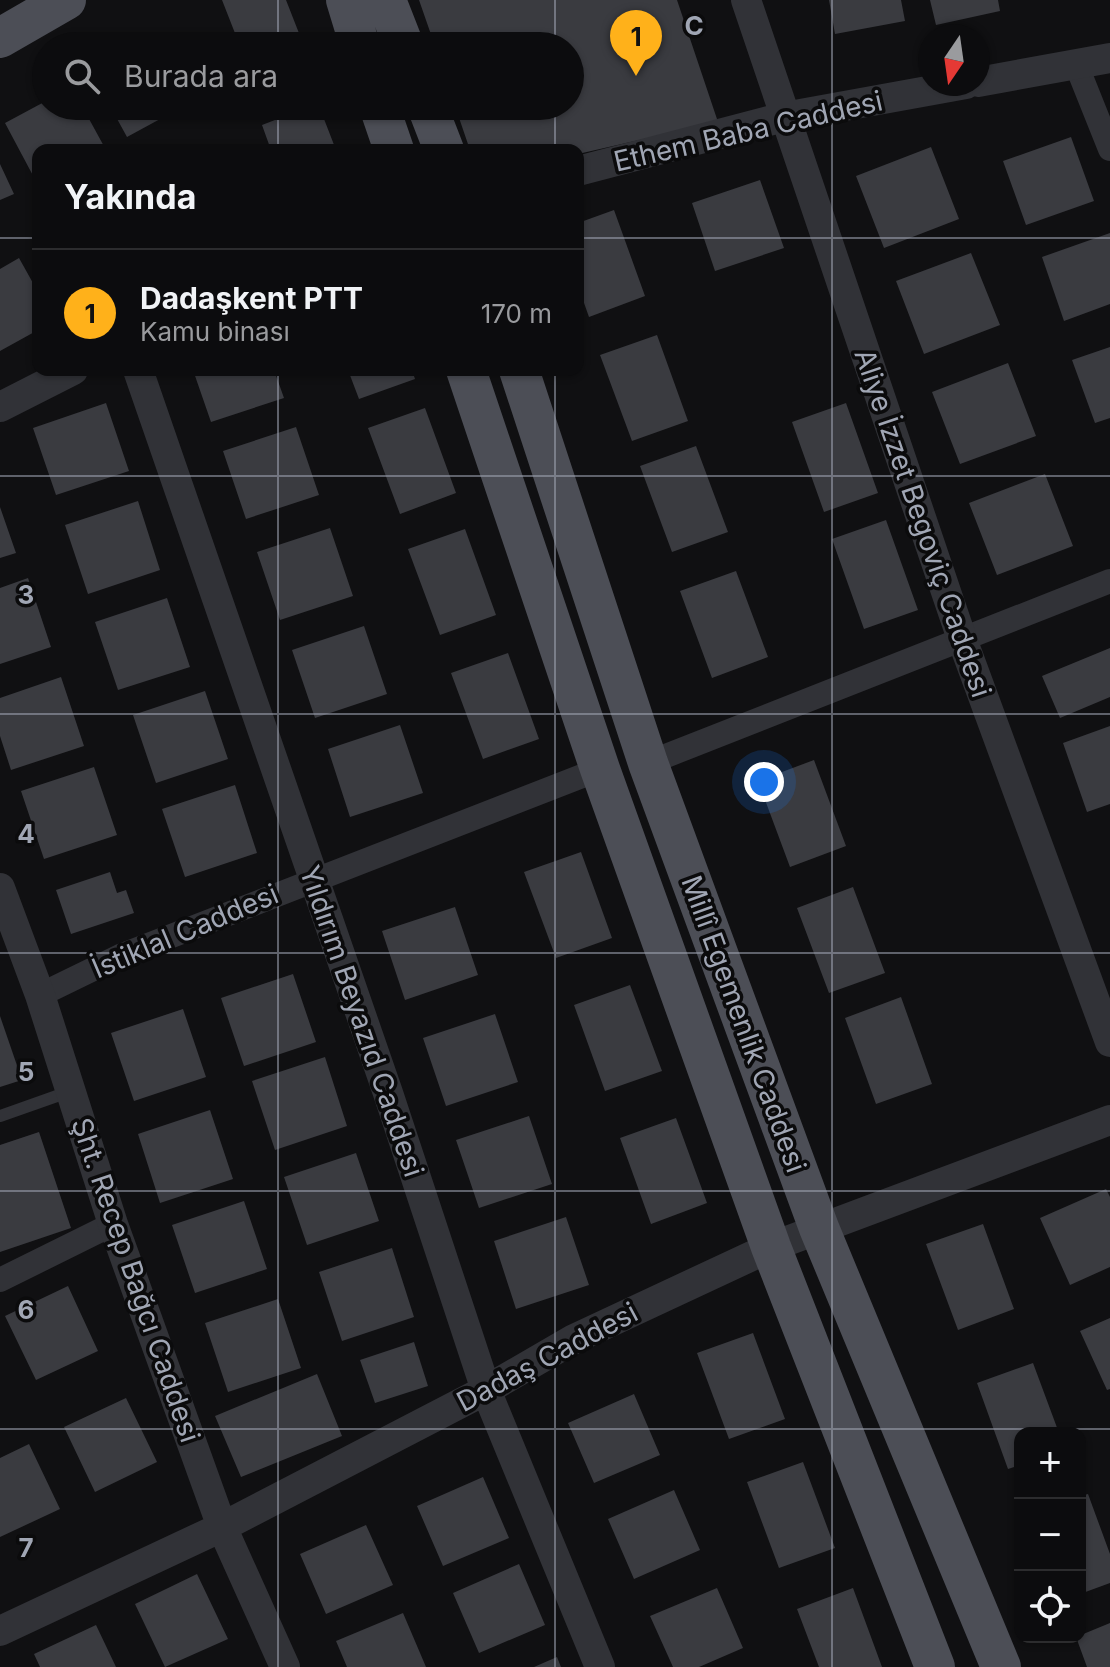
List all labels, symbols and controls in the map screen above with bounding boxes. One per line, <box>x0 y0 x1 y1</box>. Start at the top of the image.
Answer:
pin: 1 <box>610 10 662 76</box>
text: C <box>684 10 704 41</box>
north arrow <box>918 24 990 96</box>
search box <box>32 32 584 120</box>
icon: search <box>60 54 104 98</box>
text: Burada ara <box>124 58 278 94</box>
street label: Ethem Baba Caddesi <box>610 84 886 178</box>
text: Yakında <box>64 176 196 217</box>
text: Dadaşkent PTT <box>140 280 363 316</box>
text: 1 <box>84 298 96 329</box>
text: 170 m <box>481 298 552 329</box>
text: Kamu binası <box>140 316 290 347</box>
street label: Aliye İzzet Begoviç Caddesi <box>847 344 999 702</box>
text: 3 <box>18 579 34 610</box>
your location <box>744 762 784 802</box>
text: 4 <box>17 818 35 849</box>
street label: Yıldırım Beyazıd Caddesi <box>293 861 431 1181</box>
street label: Millî Egemenlik Caddesi <box>674 871 814 1177</box>
street label: İstiklal Caddesi <box>87 876 283 986</box>
text: 5 <box>18 1056 34 1087</box>
street label: Şht. Recep Bağcı Caddesi <box>64 1113 208 1447</box>
text: 6 <box>18 1294 34 1325</box>
street label: Dadaş Caddesi <box>451 1295 643 1419</box>
map controls <box>1014 1427 1086 1643</box>
button: + <box>1014 1427 1086 1499</box>
button: − <box>1014 1499 1086 1571</box>
text: 7 <box>18 1532 34 1563</box>
button: locate <box>1014 1571 1086 1643</box>

